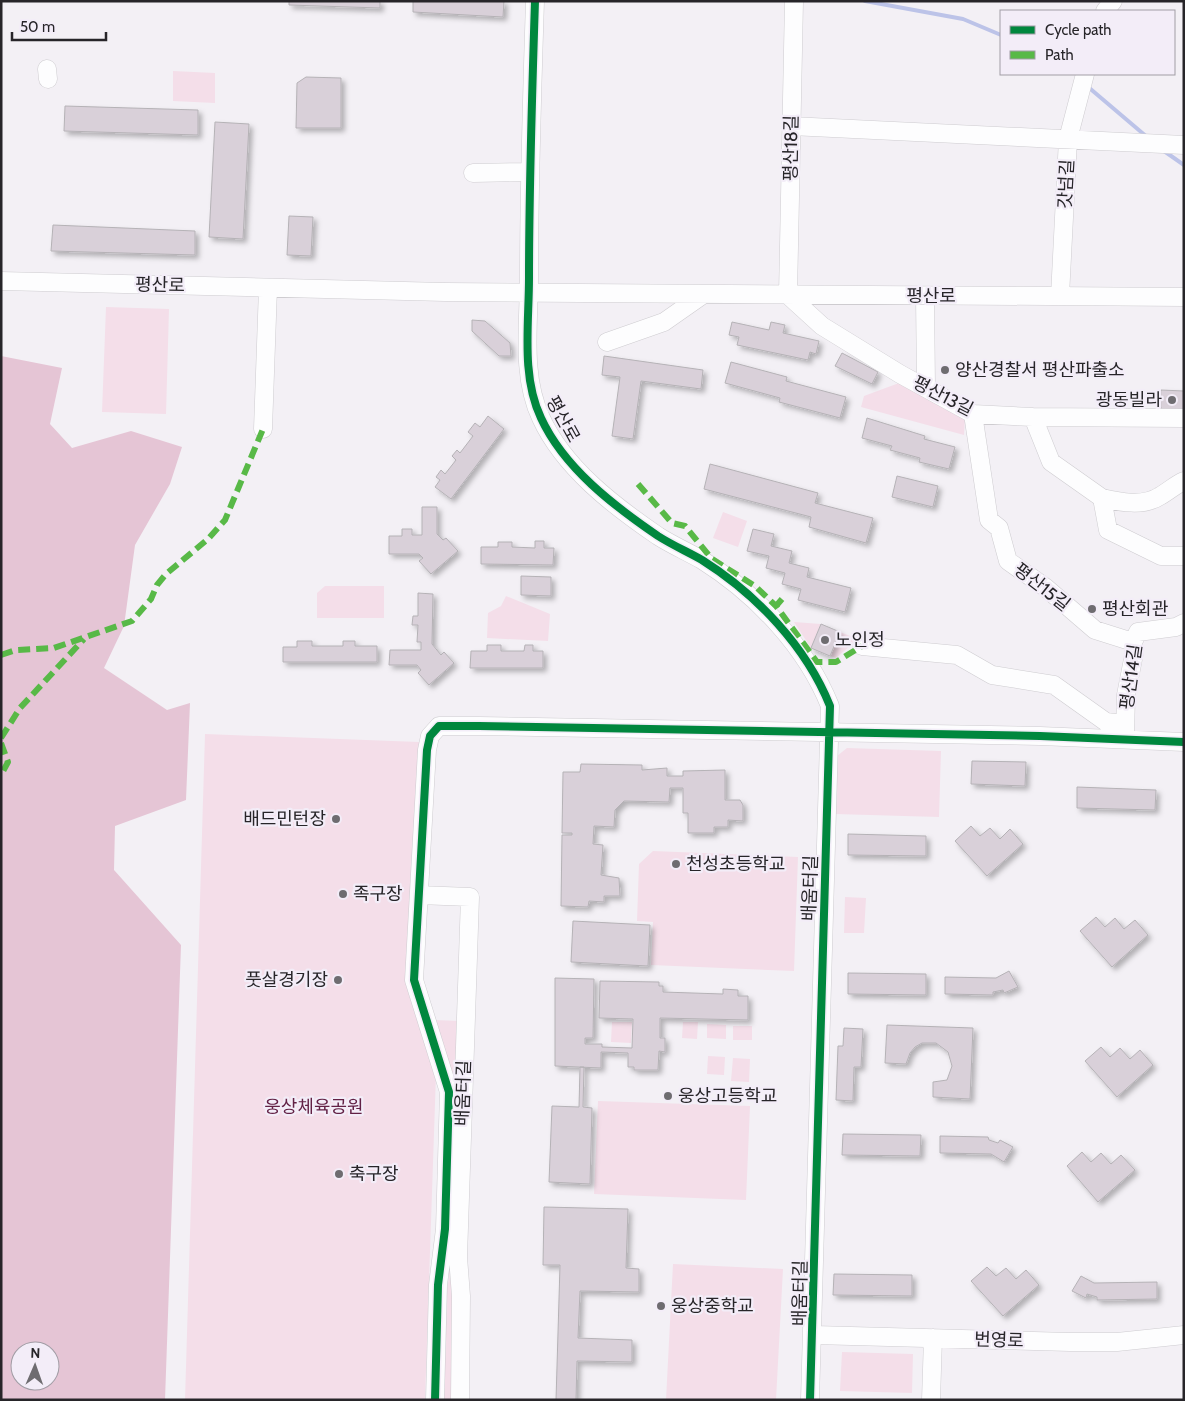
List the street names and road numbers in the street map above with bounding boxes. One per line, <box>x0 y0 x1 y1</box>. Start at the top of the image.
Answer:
street label: 평산18길 <box>779 115 803 181</box>
street label: 갓넘길 <box>1054 159 1078 209</box>
street label: 평산로 <box>135 274 185 296</box>
street label: 평산로 <box>906 285 956 307</box>
street label: 평산13길 <box>909 371 977 421</box>
street label: 평산로 <box>541 392 585 446</box>
street label: 평산15길 <box>1010 558 1074 616</box>
street label: 평산14길 <box>1116 643 1146 711</box>
street label: 배움터길 <box>798 855 822 921</box>
street label: 배움터길 <box>451 1060 475 1126</box>
street label: 배움터길 <box>788 1260 812 1326</box>
street label: 번영로 <box>974 1328 1024 1352</box>

